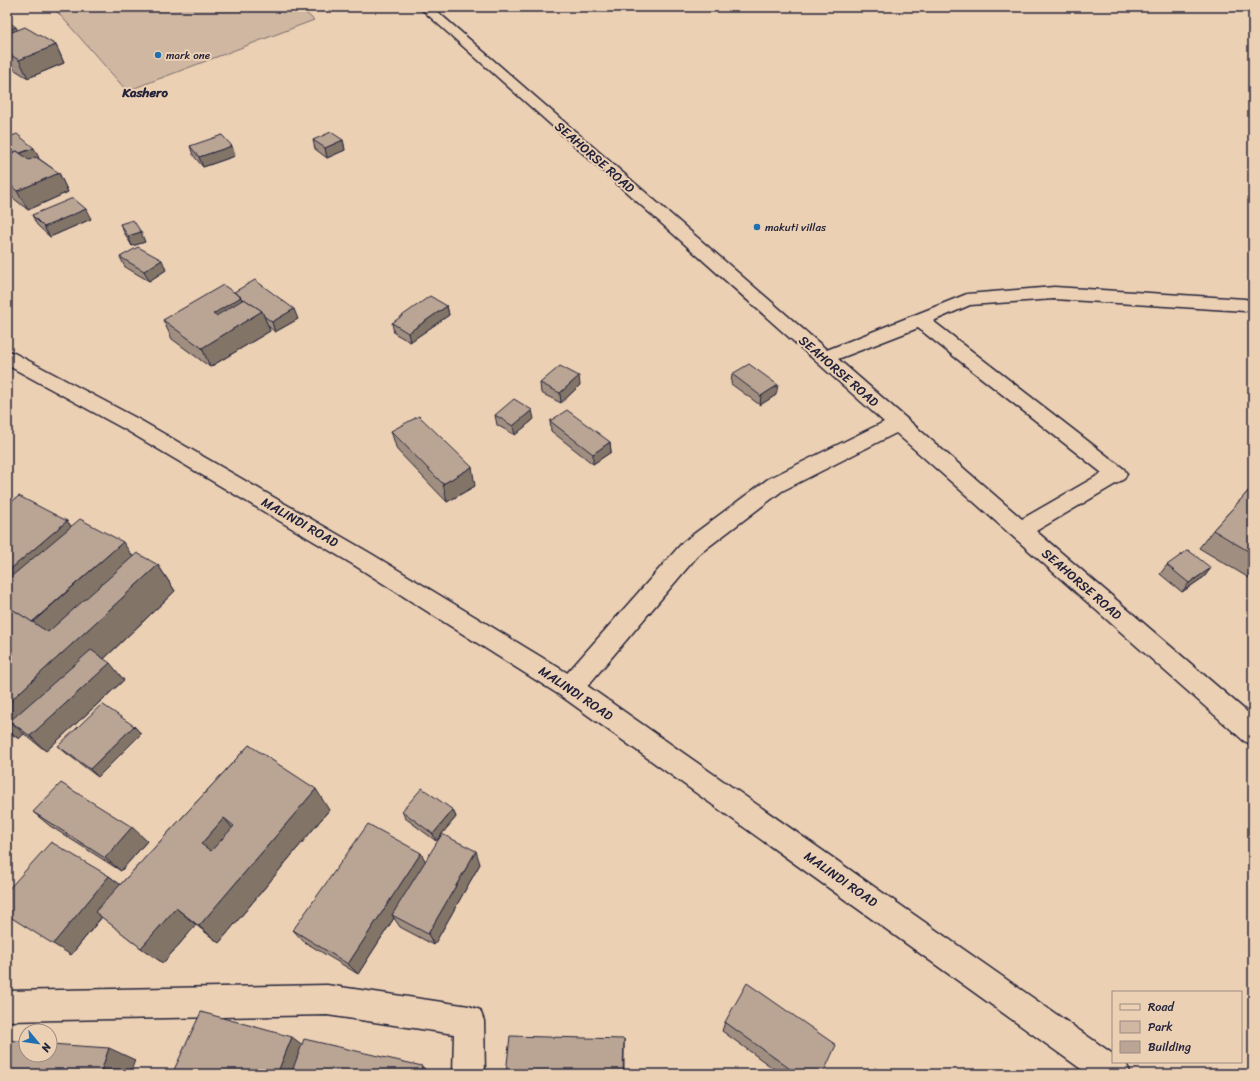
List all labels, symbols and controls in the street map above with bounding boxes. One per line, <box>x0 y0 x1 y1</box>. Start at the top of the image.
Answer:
place label: mark one <box>166 46 211 65</box>
marker: mark one <box>153 50 163 60</box>
district label: Kashero <box>121 81 168 104</box>
street label: SEAHORSE ROAD <box>550 115 641 199</box>
place label: makuti villas <box>765 218 827 237</box>
marker: makuti villas <box>752 222 762 232</box>
street label: SEAHORSE ROAD <box>794 329 885 413</box>
street label: MALINDI ROAD <box>257 491 343 554</box>
street label: SEAHORSE ROAD <box>1037 542 1128 626</box>
street label: MALINDI ROAD <box>534 659 618 727</box>
street label: MALINDI ROAD <box>799 845 883 913</box>
legend <box>1112 991 1242 1063</box>
text: Road <box>1148 996 1175 1018</box>
text: Park <box>1148 1016 1173 1038</box>
north arrow <box>18 1023 58 1063</box>
text: Building <box>1148 1036 1191 1058</box>
text: N <box>36 1039 57 1056</box>

